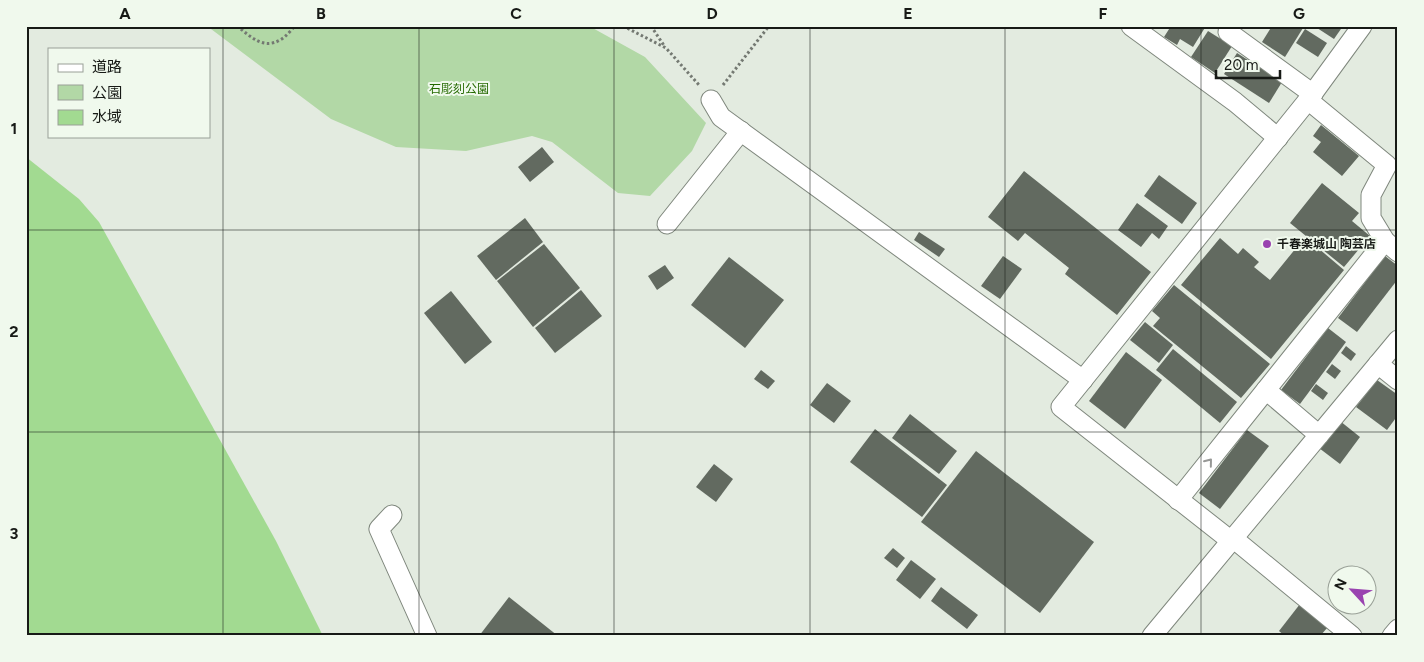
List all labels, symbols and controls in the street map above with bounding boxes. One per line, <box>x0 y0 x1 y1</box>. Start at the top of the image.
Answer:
text: A <box>119 4 131 23</box>
text: B <box>316 4 326 23</box>
text: C <box>510 4 522 23</box>
text: D <box>706 4 718 23</box>
text: E <box>903 4 913 23</box>
text: F <box>1099 4 1108 23</box>
text: G <box>1293 4 1305 23</box>
legend <box>48 48 210 138</box>
scale bar <box>1216 48 1280 80</box>
text: 20 m <box>1224 56 1258 74</box>
text: 道路 <box>92 58 122 76</box>
park label: 石彫刻公園 <box>429 82 489 96</box>
text: 公園 <box>92 84 122 102</box>
text: 水域 <box>92 108 122 126</box>
text: 1 <box>11 119 17 138</box>
place label: 千春楽城山 陶芸店 <box>1277 237 1376 251</box>
marker: 千春楽城山 陶芸店 <box>1261 238 1273 250</box>
text: 2 <box>9 322 19 341</box>
one-way arrow <box>1203 458 1212 467</box>
text: 3 <box>10 524 19 543</box>
north arrow <box>1326 564 1376 614</box>
text: N <box>1331 576 1351 593</box>

